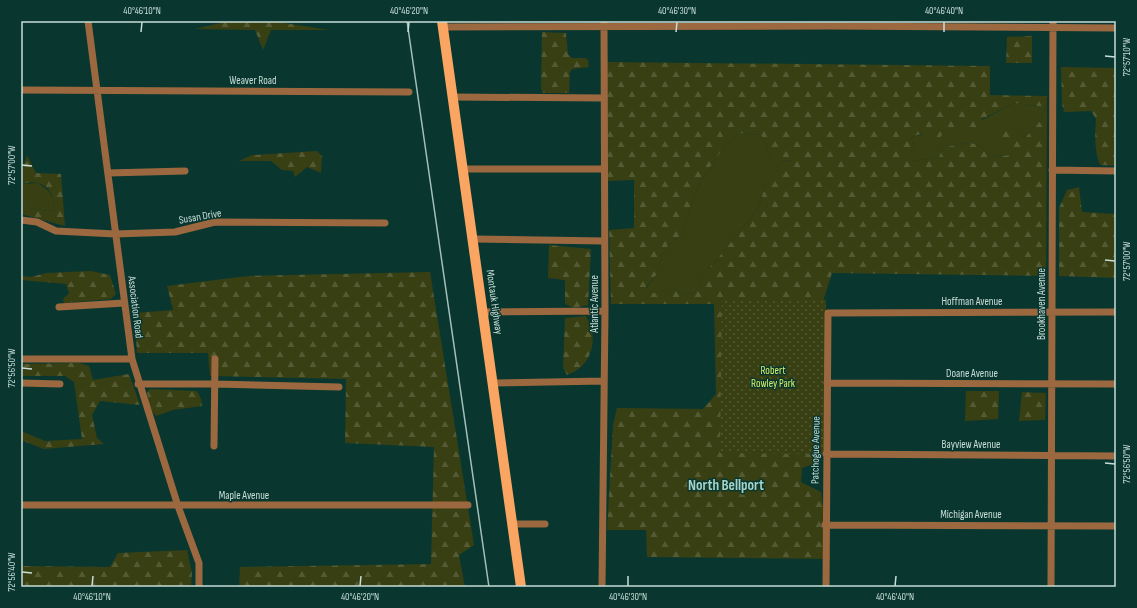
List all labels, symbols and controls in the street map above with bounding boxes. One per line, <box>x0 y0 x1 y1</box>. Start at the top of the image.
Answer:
text: 40°46'10"N <box>123 5 161 17</box>
text: 40°46'20"N <box>390 5 428 17</box>
text: 40°46'30"N <box>658 5 696 17</box>
text: 40°46'40"N <box>925 5 963 17</box>
text: 72°57'10"W <box>1121 37 1133 76</box>
street label: Weaver Road <box>229 74 277 87</box>
text: 72°57'00"W <box>6 145 18 185</box>
street label: Susan Drive <box>178 206 222 227</box>
text: 72°57'00"W <box>1121 241 1133 281</box>
street label: Brookhaven Avenue <box>1035 268 1048 340</box>
street label: Montauk Highway <box>484 269 506 336</box>
street label: Association Road <box>125 274 146 339</box>
street label: Atlantic Avenue <box>588 275 601 334</box>
street label: Hoffman Avenue <box>941 295 1003 308</box>
text: 72°56'50"W <box>6 348 18 387</box>
park label: Robert Rowley Park <box>751 364 796 390</box>
street label: Doane Avenue <box>946 367 998 380</box>
street label: Patchogue Avenue <box>808 416 823 484</box>
street label: Bayview Avenue <box>942 438 1000 451</box>
text: 72°56'50"W <box>1121 444 1133 483</box>
district label: North Bellport <box>688 476 764 495</box>
street label: Maple Avenue <box>219 489 269 502</box>
street label: Michigan Avenue <box>940 508 1002 521</box>
text: 72°56'40"W <box>6 552 18 592</box>
text: 40°46'10"N <box>73 591 111 603</box>
text: 40°46'20"N <box>341 591 379 603</box>
text: 40°46'30"N <box>609 591 647 603</box>
text: 40°46'40"N <box>876 591 914 603</box>

